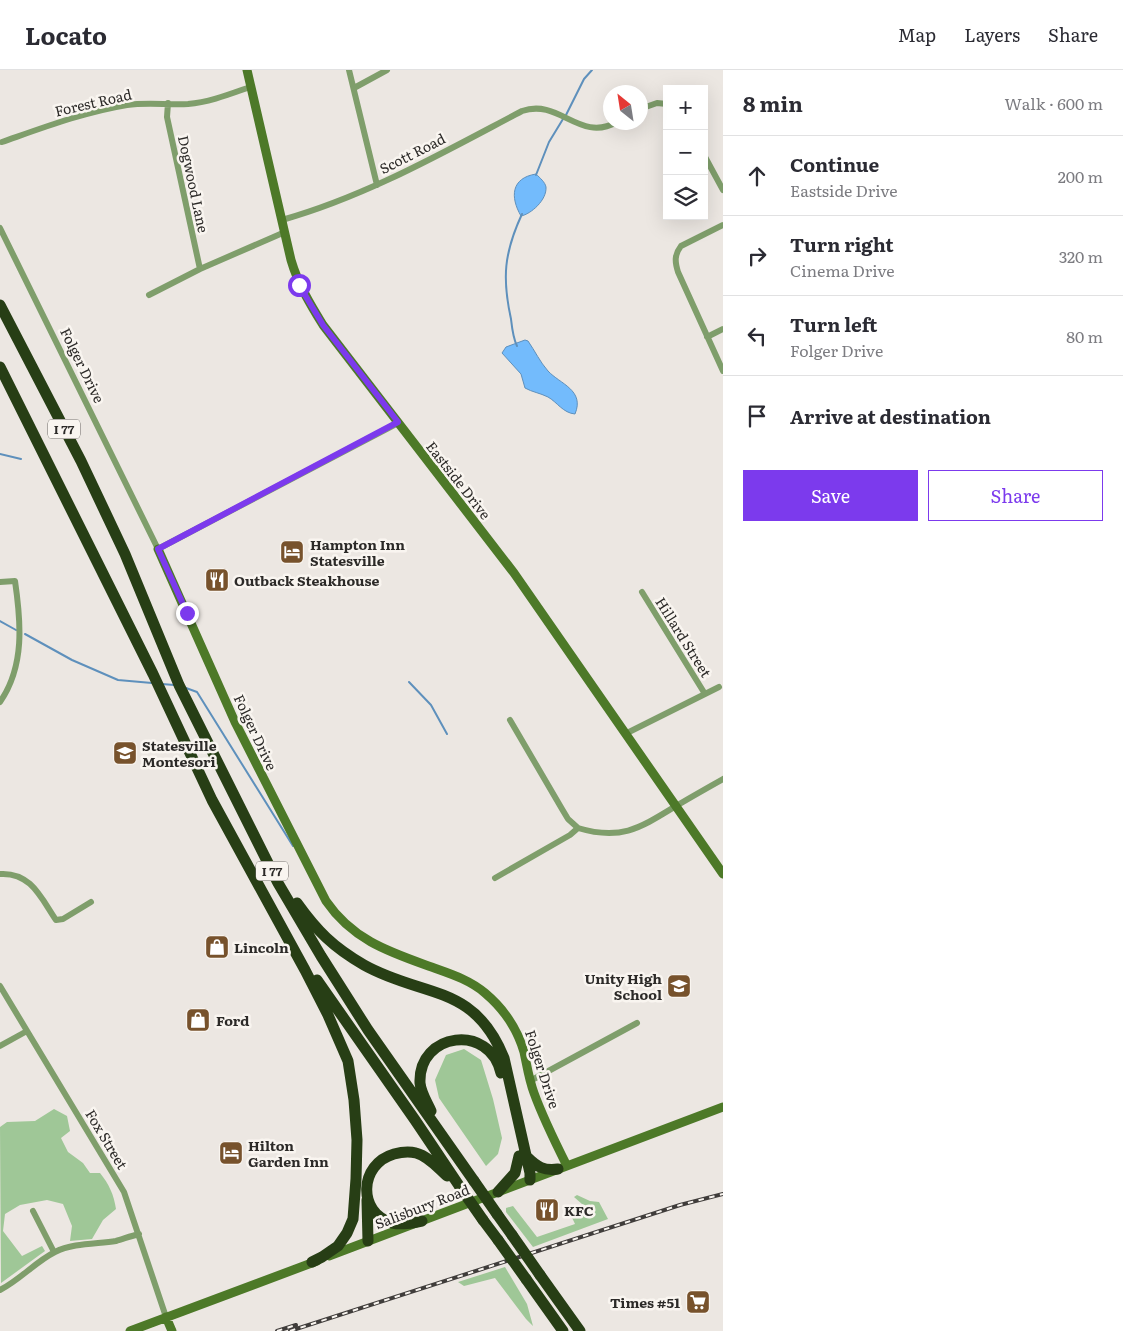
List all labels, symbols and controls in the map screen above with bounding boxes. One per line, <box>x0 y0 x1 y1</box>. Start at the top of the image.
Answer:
text: Locato <box>25 17 107 52</box>
text: Map <box>898 21 936 48</box>
text: Layers <box>964 21 1020 48</box>
text: Share <box>1048 21 1098 48</box>
street label: Forest Road <box>53 83 134 121</box>
north arrow <box>603 85 648 130</box>
map controls <box>663 85 708 220</box>
button: + <box>663 85 708 130</box>
text: 8 min <box>743 87 803 118</box>
text: Walk · 600 m <box>1005 91 1103 115</box>
street label: Scott Road <box>376 128 449 178</box>
button: − <box>663 130 708 175</box>
street label: Dogwood Lane <box>174 133 214 235</box>
text: Continue <box>790 150 879 178</box>
icon: ahead <box>743 162 771 190</box>
text: 200 m <box>1058 164 1103 188</box>
button: layers <box>663 175 708 220</box>
text: Eastside Drive <box>790 178 898 202</box>
text: Turn right <box>790 230 894 258</box>
icon: right <box>743 242 771 270</box>
text: 320 m <box>1059 244 1103 268</box>
text: Cinema Drive <box>790 258 895 282</box>
route start <box>288 274 311 297</box>
text: Turn left <box>790 310 877 338</box>
icon: left <box>743 322 771 350</box>
street label: Folger Drive <box>56 324 110 406</box>
text: 80 m <box>1066 324 1103 348</box>
text: Folger Drive <box>790 338 883 362</box>
icon: arrive <box>743 402 771 430</box>
text: Arrive at destination <box>790 402 991 430</box>
road number: I 77 <box>48 419 80 438</box>
street label: Eastside Drive <box>422 437 496 523</box>
button: Save <box>743 470 918 521</box>
button: Share <box>928 470 1103 521</box>
place label: Hampton Inn Statesville <box>310 534 405 570</box>
hotel icon: Hampton Inn Statesville <box>279 539 305 565</box>
restaurant icon: Outback Steakhouse <box>204 567 230 593</box>
place label: Outback Steakhouse <box>234 570 380 590</box>
street label: Hillard Street <box>651 593 717 681</box>
route end <box>176 602 199 625</box>
street label: Folger Drive <box>230 691 282 773</box>
place label: Statesville Montesori <box>142 735 217 771</box>
school or university icon: Statesville Montesori <box>112 740 138 766</box>
road number: I 77 <box>256 861 288 880</box>
shop icon: Lincoln <box>204 934 230 960</box>
place label: Lincoln <box>234 937 289 957</box>
place label: Unity High School <box>585 968 662 1004</box>
school or university icon: Unity High School <box>666 973 692 999</box>
shop icon: Ford <box>185 1007 211 1033</box>
place label: Ford <box>216 1010 249 1030</box>
street label: Folger Drive <box>521 1027 565 1111</box>
street label: Fox Street <box>81 1105 133 1173</box>
place label: Hilton Garden Inn <box>248 1135 329 1171</box>
hotel icon: Hilton Garden Inn <box>218 1140 244 1166</box>
street label: Salisbury Road <box>372 1179 473 1233</box>
restaurant icon: KFC <box>534 1197 560 1223</box>
place label: KFC <box>564 1200 594 1220</box>
supermarket icon: Times #51 <box>685 1289 711 1315</box>
place label: Times #51 <box>610 1292 680 1312</box>

